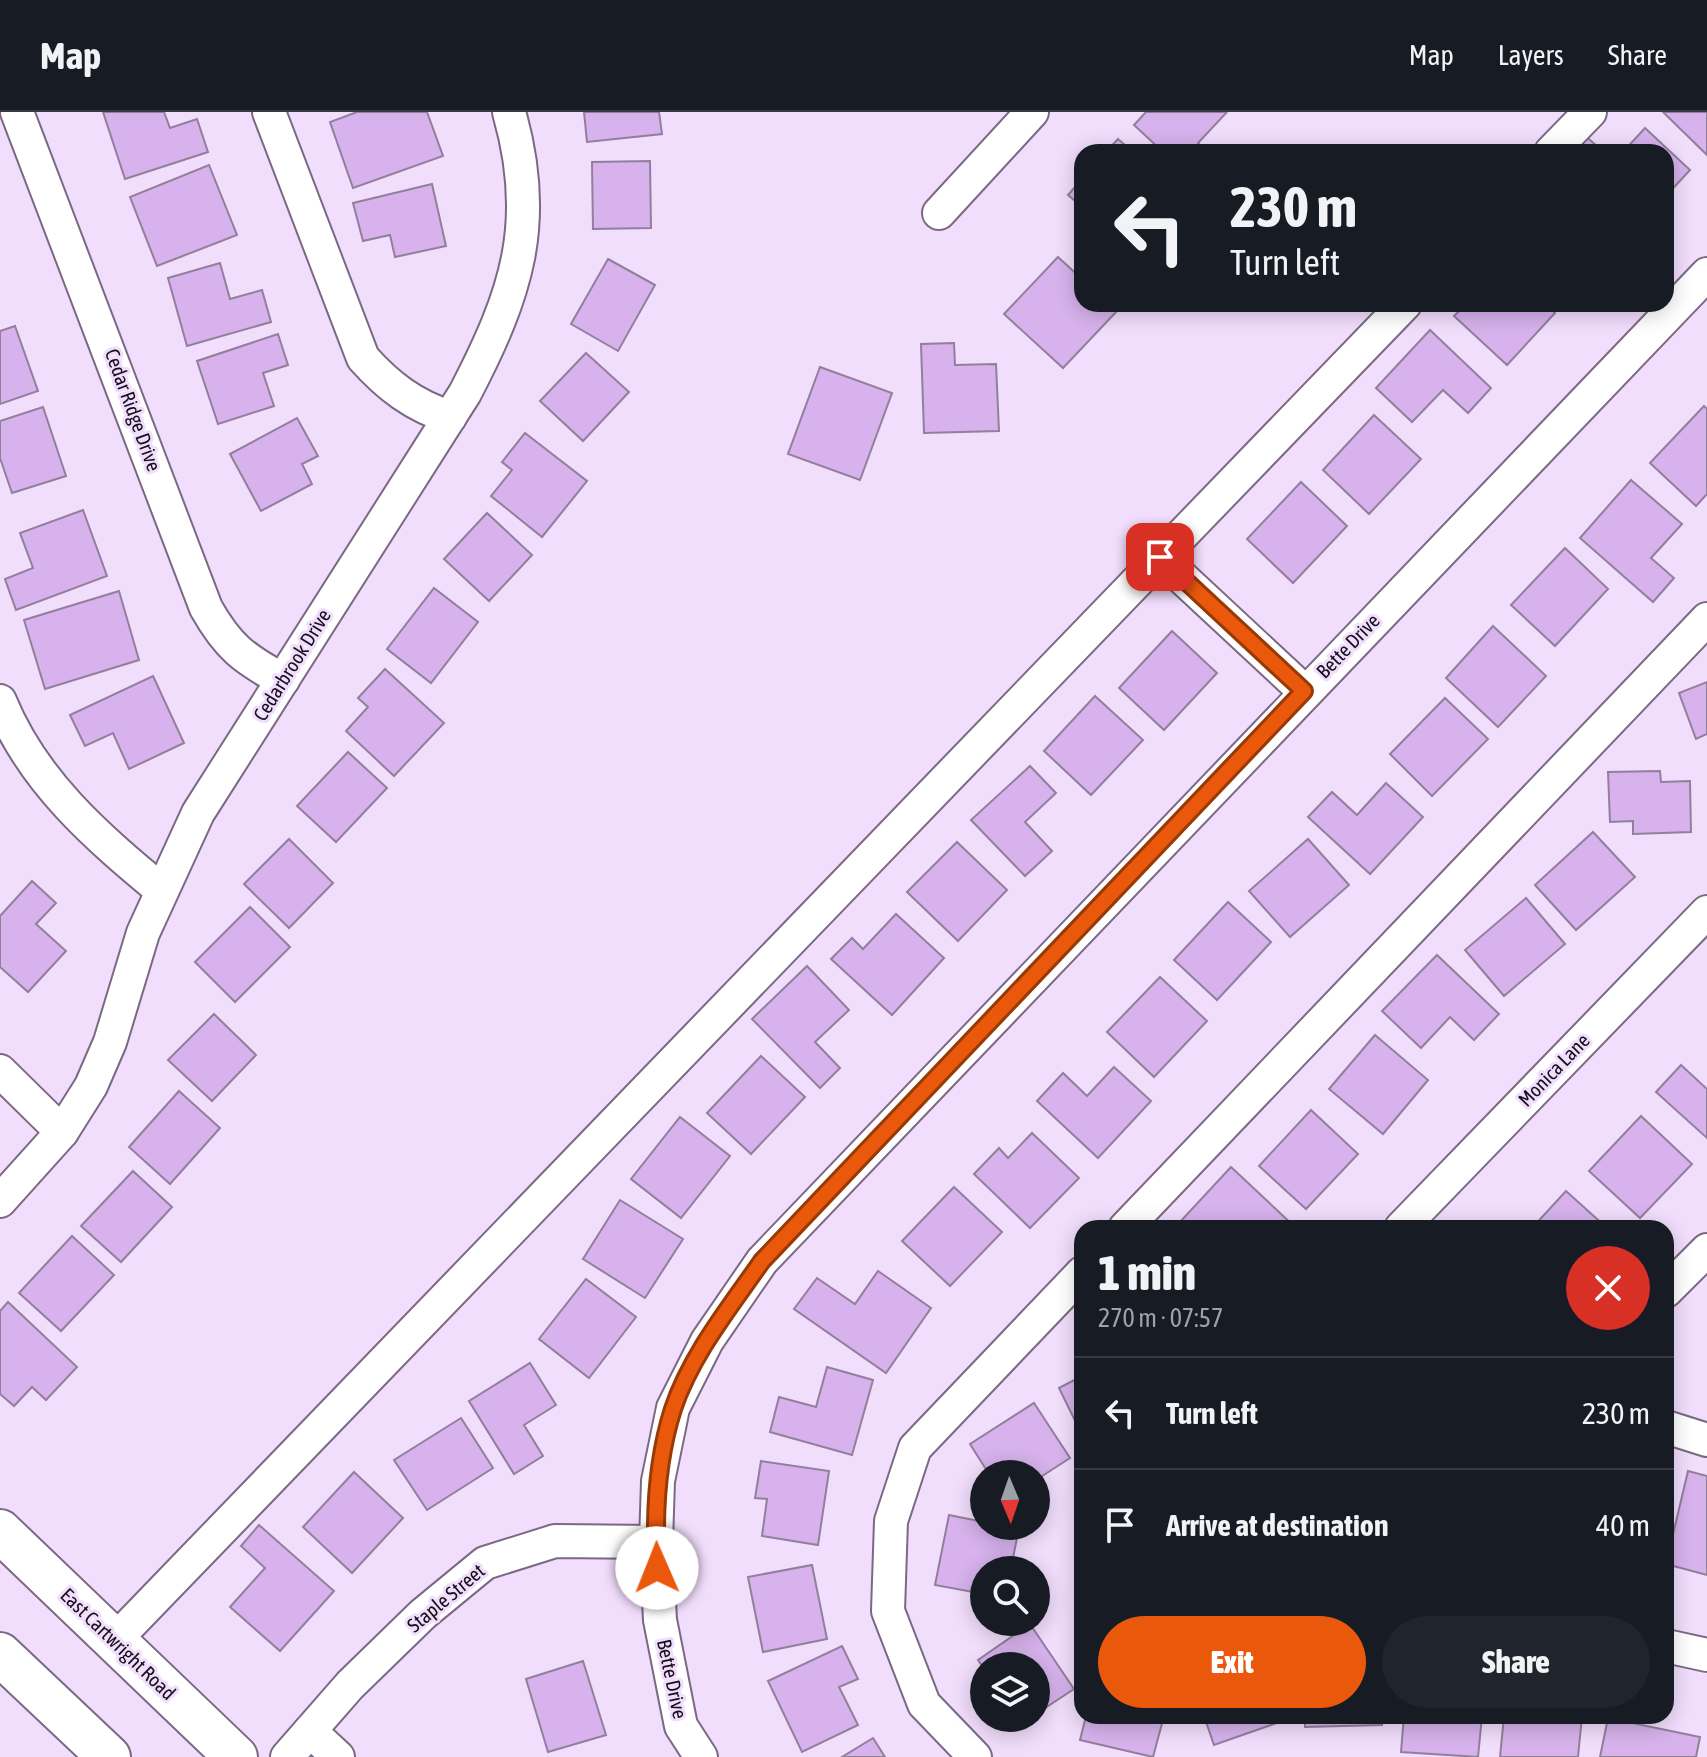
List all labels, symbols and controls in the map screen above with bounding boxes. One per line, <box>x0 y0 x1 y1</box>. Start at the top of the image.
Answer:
text: Map <box>40 34 101 77</box>
text: Map <box>1409 39 1454 71</box>
text: Layers <box>1498 39 1564 71</box>
text: Share <box>1608 39 1667 71</box>
text: 230 m <box>1230 175 1357 239</box>
icon: left <box>1098 176 1202 280</box>
text: Turn left <box>1230 241 1340 283</box>
street label: Cedar Ridge Drive <box>101 346 166 474</box>
pin <box>1126 523 1194 591</box>
icon: arrive <box>1138 535 1182 579</box>
street label: Cedarbrook Drive <box>248 605 335 725</box>
street label: Bette Drive <box>1311 609 1384 683</box>
street label: Monica Lane <box>1513 1028 1594 1111</box>
text: 1 min <box>1098 1245 1196 1300</box>
button: close <box>1566 1246 1650 1330</box>
text: 270 m · 07:57 <box>1098 1303 1223 1333</box>
icon: left <box>1098 1391 1142 1435</box>
text: Turn left <box>1166 1396 1258 1430</box>
text: 230 m <box>1582 1396 1650 1430</box>
north arrow <box>970 1460 1050 1540</box>
map controls <box>970 1460 1050 1732</box>
icon: arrive <box>1098 1503 1142 1547</box>
text: Arrive at destination <box>1166 1508 1388 1542</box>
text: 40 m <box>1596 1508 1650 1542</box>
position arrow <box>615 1526 699 1610</box>
button: search <box>970 1556 1050 1636</box>
street label: Staple Street <box>402 1559 489 1637</box>
street label: East Cartwright Road <box>56 1583 180 1704</box>
button: Exit <box>1098 1616 1366 1708</box>
button: Share <box>1382 1616 1650 1708</box>
street label: Bette Drive <box>653 1637 692 1721</box>
button: layers <box>970 1652 1050 1732</box>

